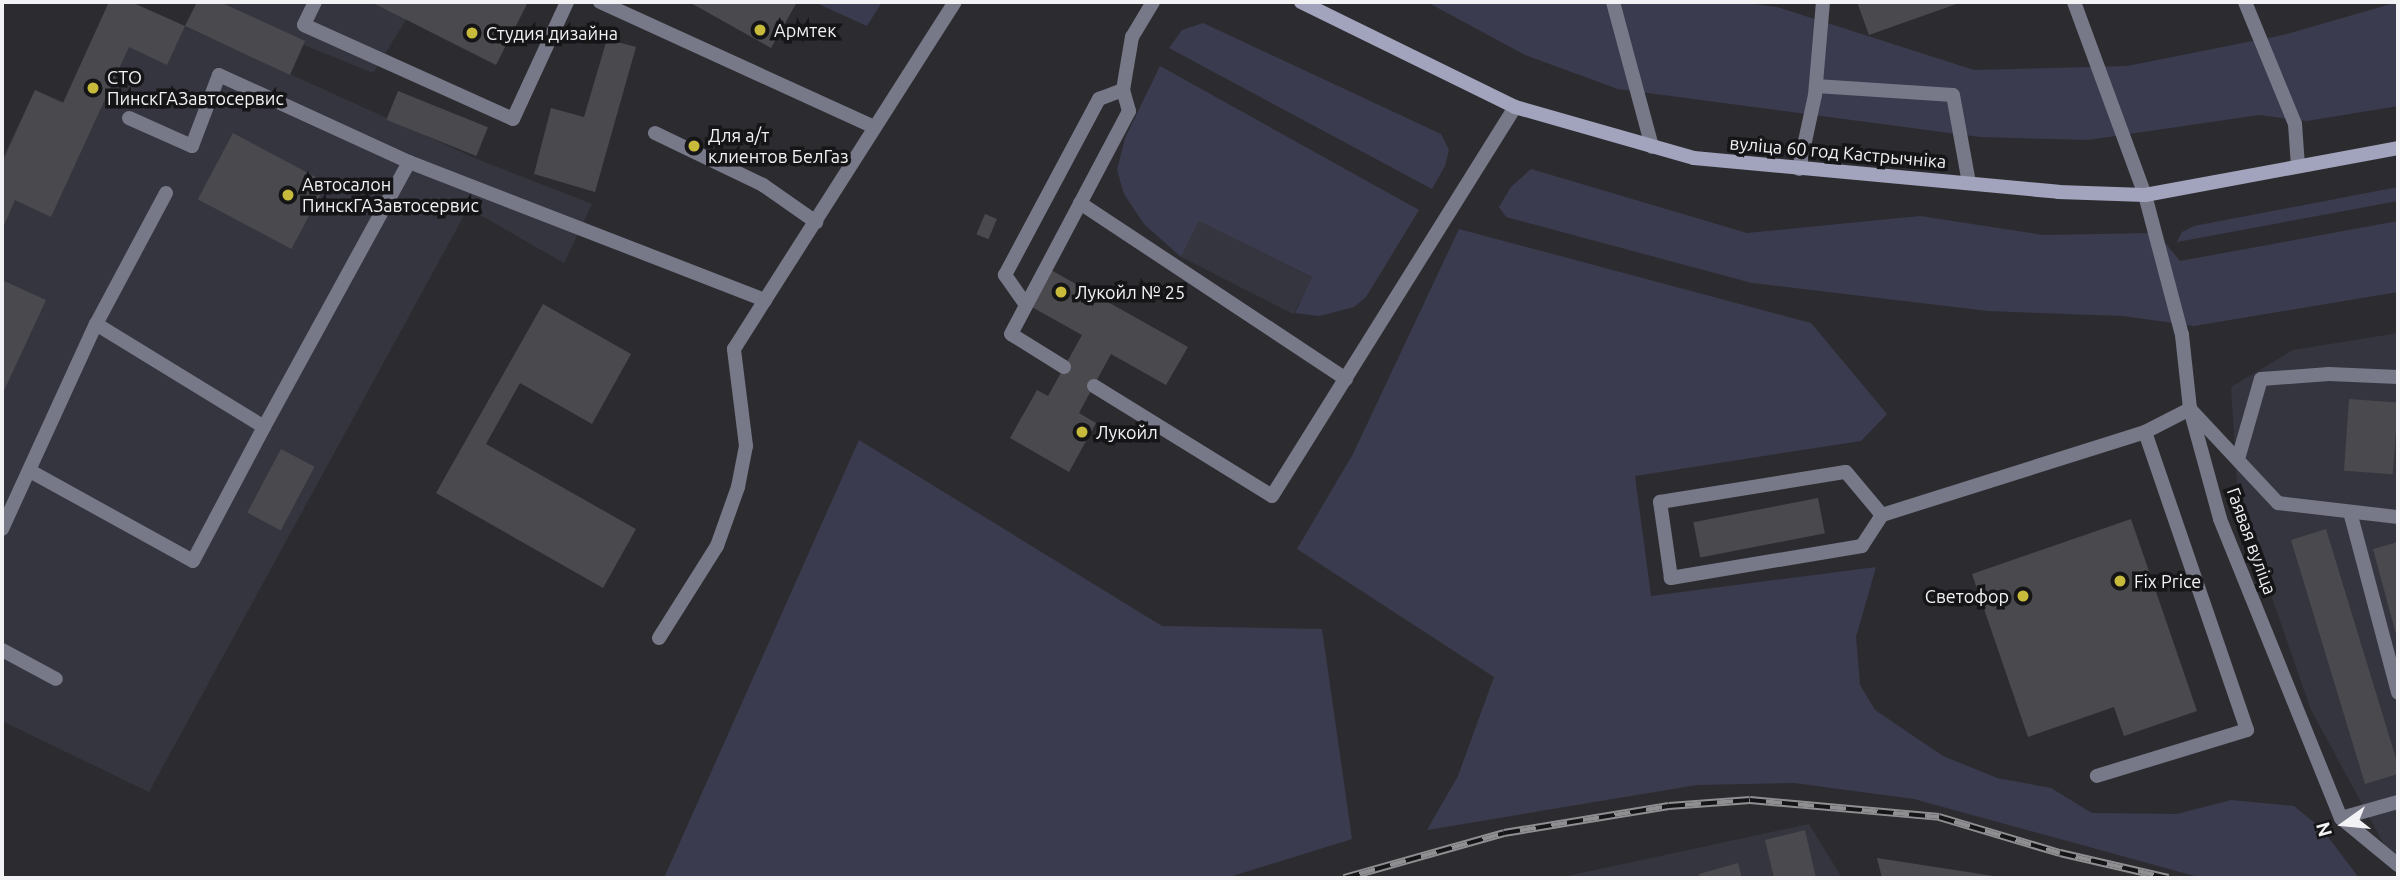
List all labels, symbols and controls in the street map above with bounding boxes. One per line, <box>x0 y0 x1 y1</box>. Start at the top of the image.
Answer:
place label: Армтек <box>774 19 837 41</box>
place label: Студия дизайна <box>486 22 618 44</box>
marker: Армтек <box>752 22 768 38</box>
marker: Студия дизайна <box>464 25 480 41</box>
place label: СТО ПинскГАЗавтосервис <box>107 67 284 110</box>
marker: СТО ПинскГАЗавтосервис <box>85 80 101 96</box>
place label: Для а/т клиентов БелГаз <box>708 125 849 168</box>
street label: вуліца 60 год Кастрычніка <box>1729 132 1947 172</box>
marker: Для а/т клиентов БелГаз <box>686 138 702 154</box>
place label: Автосалон ПинскГАЗавтосервис <box>302 174 479 216</box>
marker: Автосалон ПинскГАЗавтосервис <box>280 187 296 203</box>
place label: Лукойл № 25 <box>1075 281 1185 303</box>
marker: Лукойл № 25 <box>1053 284 1069 300</box>
place label: Лукойл <box>1096 421 1158 443</box>
marker: Лукойл <box>1074 424 1090 440</box>
street label: Гаявая вуліца <box>2223 485 2281 597</box>
place label: Fix Price <box>2134 570 2201 592</box>
marker: Fix Price <box>2112 573 2128 589</box>
place label: Светофор <box>1925 585 2009 607</box>
marker: Светофор <box>2015 588 2031 604</box>
north arrow <box>2309 789 2379 859</box>
text: N <box>2311 820 2336 839</box>

